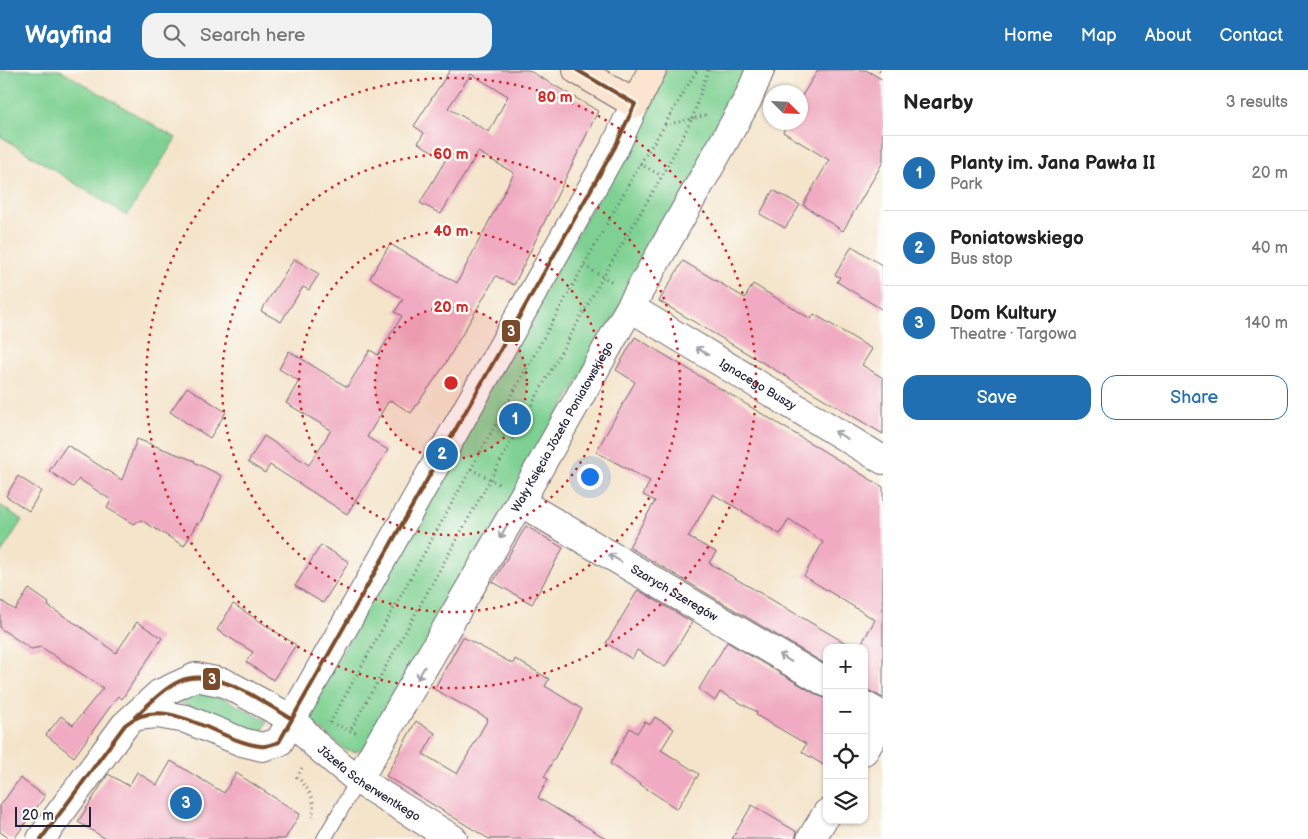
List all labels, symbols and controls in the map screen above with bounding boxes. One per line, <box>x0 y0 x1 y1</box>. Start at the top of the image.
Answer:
search box <box>142 13 492 58</box>
text: Wayfind <box>25 21 112 50</box>
icon: search <box>160 21 188 49</box>
text: Search here <box>200 24 305 47</box>
text: Home <box>1004 25 1053 46</box>
text: Map <box>1081 25 1117 46</box>
text: About <box>1145 25 1192 46</box>
text: Contact <box>1220 25 1283 46</box>
north arrow <box>763 85 808 130</box>
text: 80 m <box>537 88 573 107</box>
text: Nearby <box>903 90 973 115</box>
text: 3 results <box>1226 93 1288 112</box>
text: 60 m <box>433 145 469 164</box>
text: Planty im. Jana Pawła II <box>950 152 1156 175</box>
text: 1 <box>916 164 922 183</box>
text: 20 m <box>1252 164 1288 183</box>
text: Park <box>950 175 982 194</box>
text: 40 m <box>433 222 469 241</box>
text: Poniatowskiego <box>950 227 1084 250</box>
text: 2 <box>914 239 924 258</box>
text: 40 m <box>1251 239 1288 258</box>
text: Bus stop <box>950 250 1013 269</box>
text: 20 m <box>434 298 469 317</box>
text: Dom Kultury <box>950 302 1057 325</box>
text: 3 <box>914 314 924 333</box>
text: 140 m <box>1245 314 1288 333</box>
line badge: 3 <box>501 319 521 343</box>
text: 3 <box>507 323 515 340</box>
text: Theatre · Targowa <box>950 325 1077 344</box>
street label: Wały Księcia Józefa Poniatowskiego <box>509 339 617 515</box>
one-way arrow <box>696 346 710 356</box>
street label: Ignacego Buszy <box>716 356 799 414</box>
centre of rings <box>442 374 460 392</box>
button: Save <box>903 375 1091 420</box>
button: Share <box>1101 375 1288 420</box>
pin: 1 <box>499 400 531 438</box>
one-way arrow <box>835 430 849 440</box>
pin: 2 <box>426 435 458 473</box>
your location <box>577 464 603 490</box>
one-way arrow <box>497 525 507 539</box>
one-way arrow <box>608 552 622 562</box>
street label: Szarych Szeregów <box>628 562 720 625</box>
map controls <box>823 644 868 824</box>
button: + <box>823 644 868 689</box>
one-way arrow <box>778 653 792 663</box>
one-way arrow <box>416 665 426 680</box>
line badge: 3 <box>202 667 221 691</box>
text: 3 <box>208 671 216 688</box>
button: − <box>823 689 868 734</box>
button: locate <box>823 734 868 779</box>
street label: Józefa Scherwentkego <box>314 742 423 825</box>
button: layers <box>823 779 868 824</box>
pin: 3 <box>170 784 202 822</box>
scale bar <box>15 804 91 827</box>
text: 20 m <box>22 807 54 824</box>

